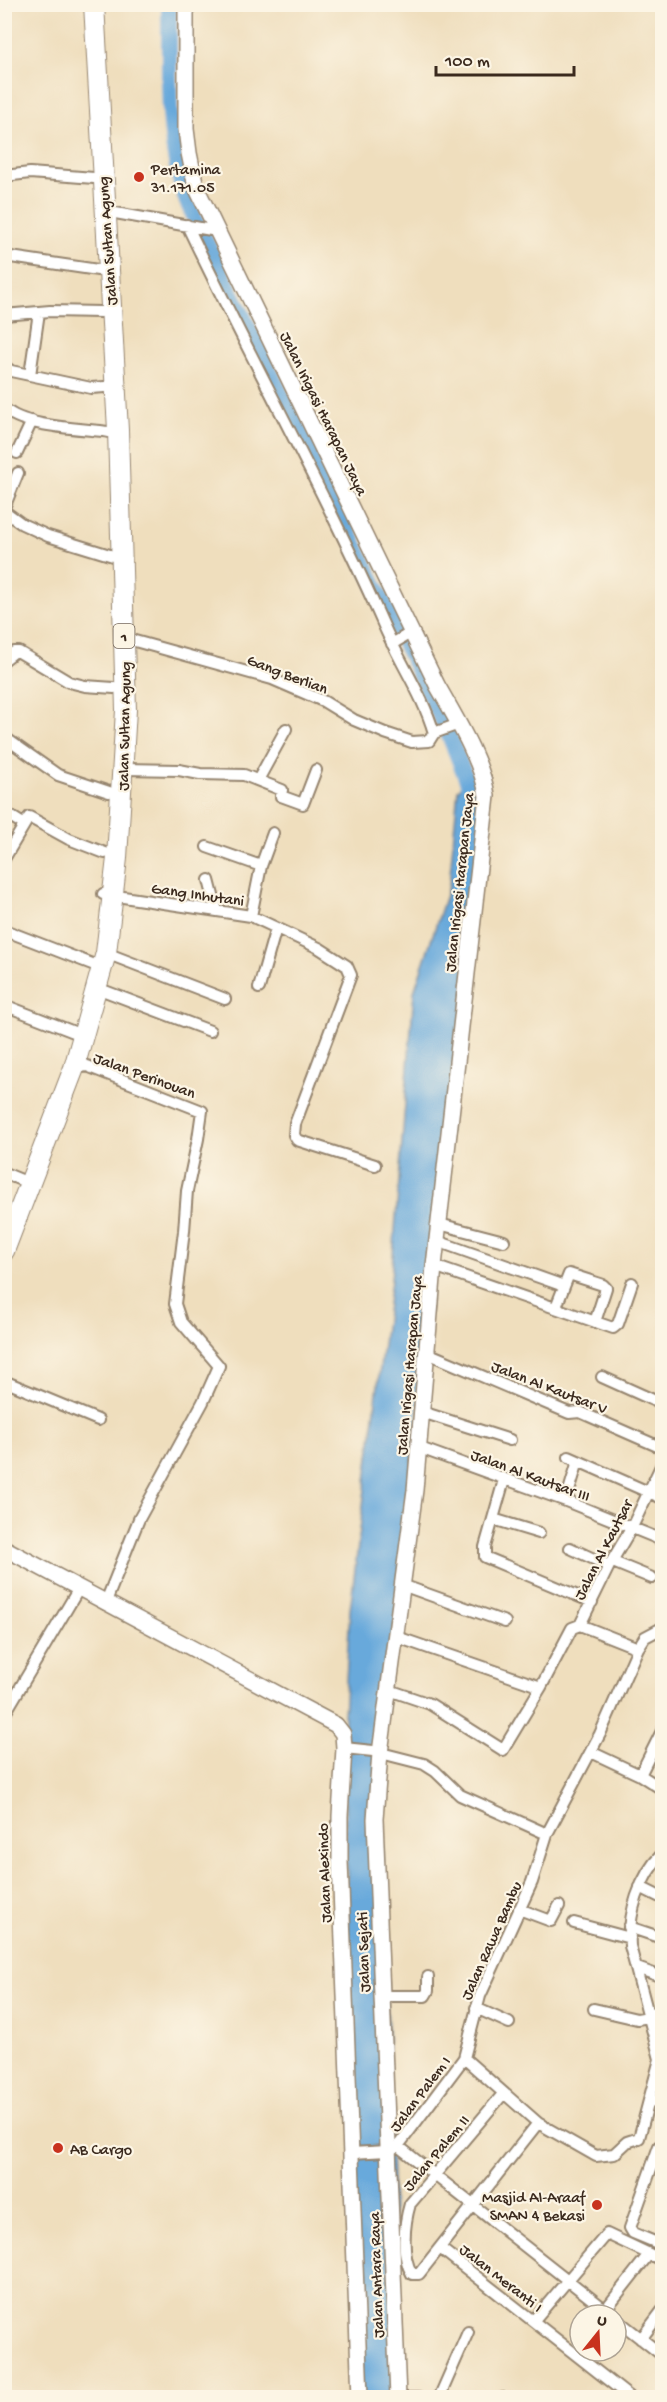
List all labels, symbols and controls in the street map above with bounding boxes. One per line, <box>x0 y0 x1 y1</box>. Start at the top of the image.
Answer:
scale bar <box>436 39 574 77</box>
text: 100 m <box>444 52 490 73</box>
place label: Pertamina 31.171.05 <box>150 162 222 199</box>
marker: Pertamina 31.171.05 <box>132 170 146 184</box>
street label: Jalan Sultan Agung <box>96 176 123 306</box>
street label: Jalan Irigasi Harapan Jaya <box>274 329 370 501</box>
road number: 1 <box>114 624 134 648</box>
street label: Gang Berlian <box>244 652 330 701</box>
street label: Jalan Sultan Agung <box>116 661 137 791</box>
street label: Jalan Irigasi Harapan Jaya <box>443 791 480 973</box>
street label: Gang Inhutani <box>150 881 245 912</box>
street label: Jalan Perinouan <box>90 1050 198 1105</box>
street label: Jalan Irigasi Harapan Jaya <box>394 1274 429 1456</box>
street label: Jalan Al Kautsar V <box>488 1358 610 1420</box>
street label: Jalan Al Kautsar III <box>468 1447 592 1508</box>
street label: Jalan Al Kautsar <box>572 1496 639 1604</box>
street label: Jalan Alexindo <box>315 1823 338 1923</box>
street label: Jalan Rawa Bambu <box>459 1879 528 2004</box>
street label: Jalan Sejati <box>355 1911 376 1992</box>
street label: Jalan Palem I <box>387 2054 456 2137</box>
street label: Jalan Palem II <box>400 2112 475 2196</box>
marker: AB Cargo <box>51 2141 65 2155</box>
place label: AB Cargo <box>70 2142 132 2161</box>
place label: Masjid Al-Araaf SMAN 4 Bekasi <box>482 2190 586 2227</box>
marker: Masjid Al-Araaf SMAN 4 Bekasi <box>590 2198 604 2212</box>
street label: Jalan Antara Raya <box>367 2210 390 2338</box>
street label: Jalan Meranti I <box>454 2241 545 2318</box>
north arrow <box>568 2303 628 2363</box>
text: U <box>594 2312 610 2333</box>

